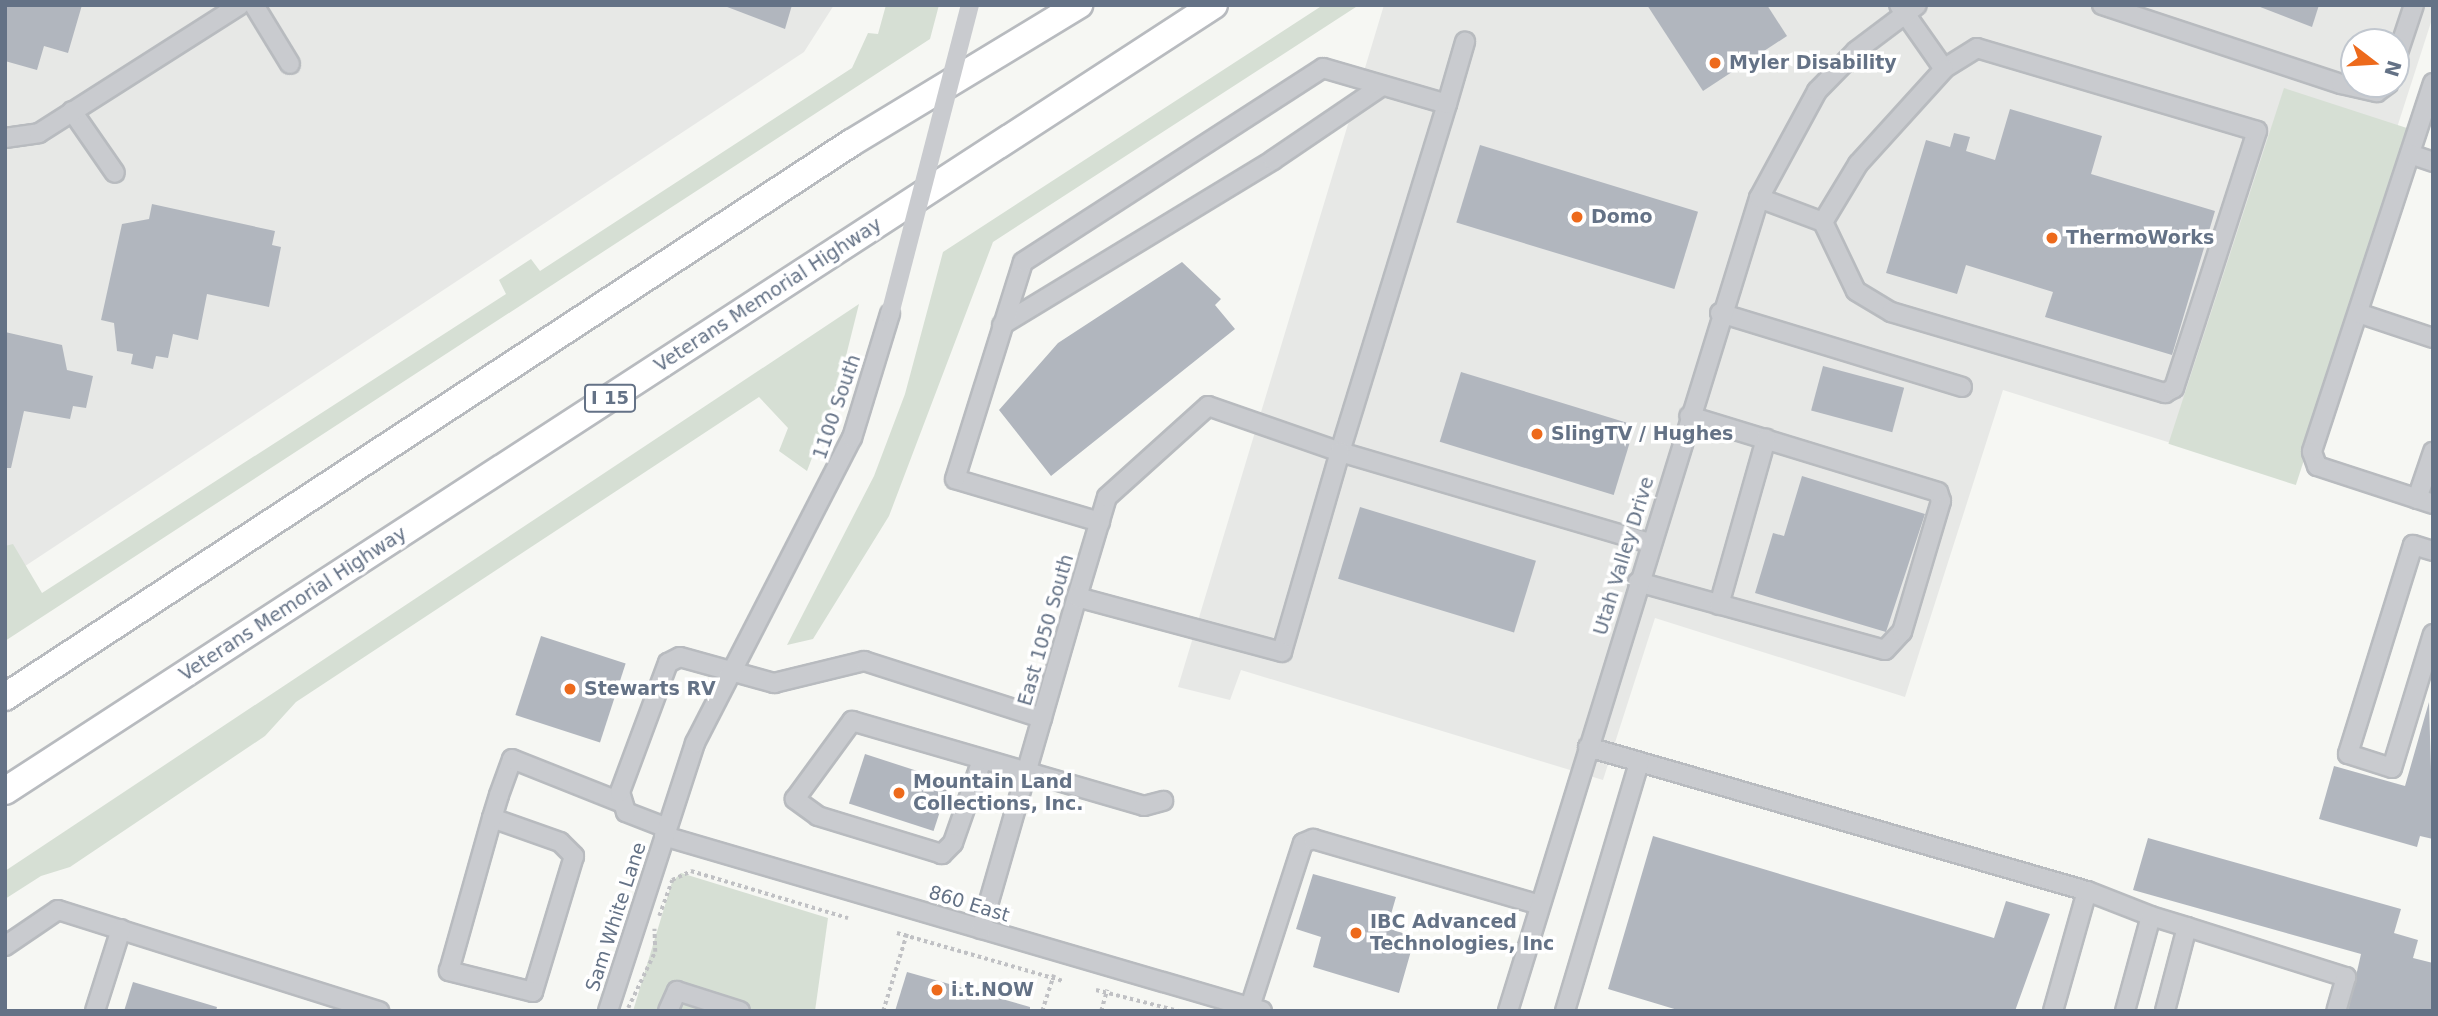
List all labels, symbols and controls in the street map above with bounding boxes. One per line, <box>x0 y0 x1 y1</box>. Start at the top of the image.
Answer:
north arrow <box>2340 28 2410 98</box>
place label: Myler Disability <box>1729 52 1897 74</box>
marker: Myler Disability <box>1707 55 1723 71</box>
text: N <box>2380 58 2406 79</box>
place label: Domo <box>1591 206 1653 228</box>
marker: Domo <box>1569 209 1585 225</box>
street label: Veterans Memorial Highway <box>650 213 886 377</box>
place label: ThermoWorks <box>2066 227 2214 249</box>
marker: ThermoWorks <box>2044 230 2060 246</box>
street label: 1100 South <box>808 351 866 463</box>
road number: I 15 <box>584 384 636 412</box>
place label: SlingTV / Hughes <box>1551 423 1733 445</box>
marker: SlingTV / Hughes <box>1529 426 1545 442</box>
street label: Utah Valley Drive <box>1589 474 1659 638</box>
street label: Veterans Memorial Highway <box>175 522 411 686</box>
street label: East 1050 South <box>1013 552 1079 708</box>
place label: Stewarts RV <box>584 678 716 700</box>
marker: Stewarts RV <box>562 681 578 697</box>
place label: Mountain Land Collections, Inc. <box>913 771 1084 815</box>
marker: Mountain Land Collections, Inc. <box>891 785 907 801</box>
street label: Sam White Lane <box>581 840 651 994</box>
street label: 860 East <box>926 881 1012 927</box>
place label: IBC Advanced Technologies, Inc <box>1370 911 1554 955</box>
marker: IBC Advanced Technologies, Inc <box>1348 925 1364 941</box>
place label: i.t.NOW <box>951 979 1034 1001</box>
marker: i.t.NOW <box>929 982 945 998</box>

